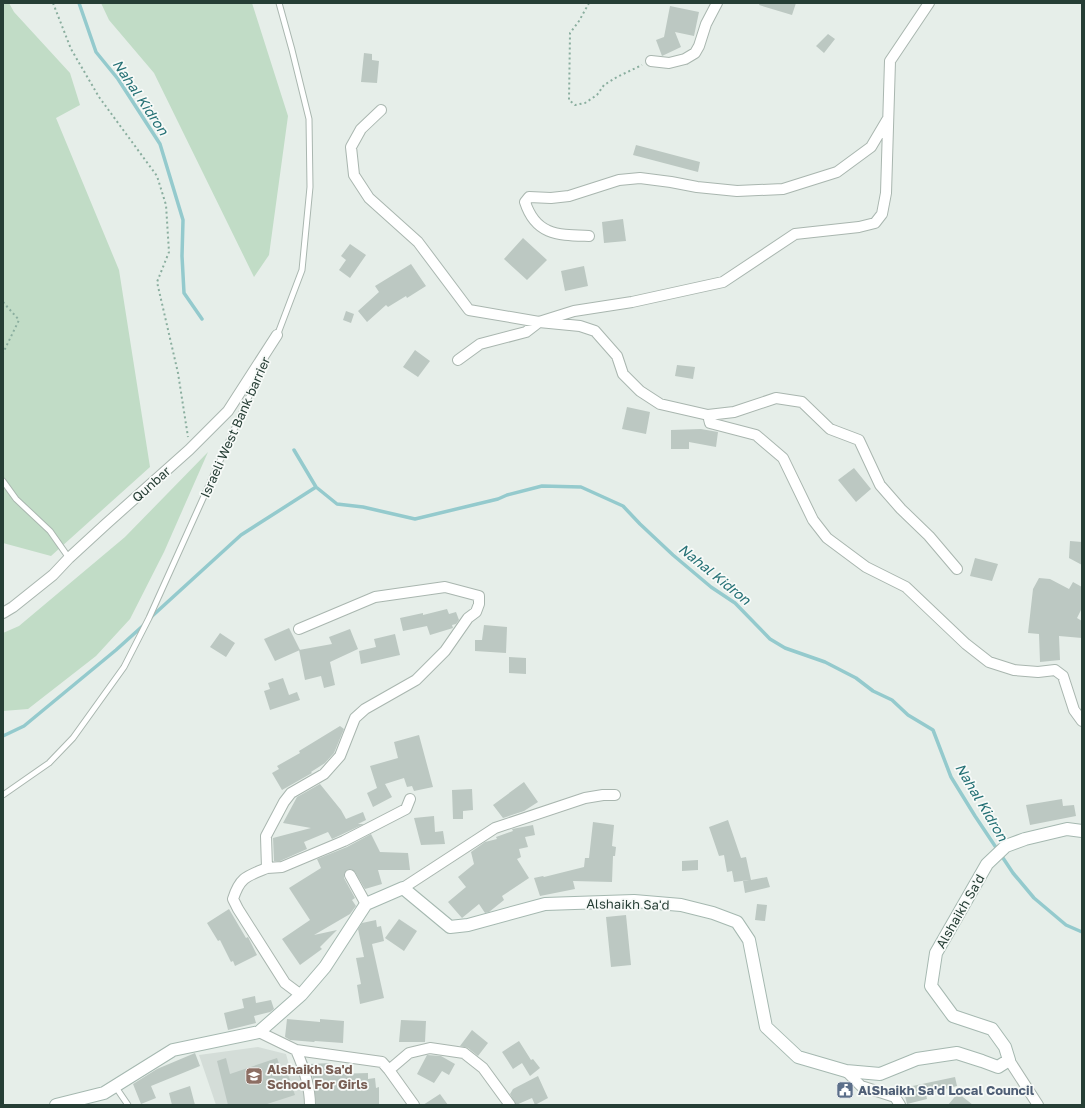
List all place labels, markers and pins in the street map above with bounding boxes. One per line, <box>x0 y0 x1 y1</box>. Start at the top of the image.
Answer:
place label: Alshaikh Sa'd School For Girls <box>267 1061 368 1092</box>
school or university icon: Alshaikh Sa'd School For Girls <box>244 1066 264 1086</box>
public building icon: AlShaikh Sa'd Local Council <box>835 1080 855 1100</box>
place label: AlShaikh Sa'd Local Council <box>858 1082 1035 1098</box>

